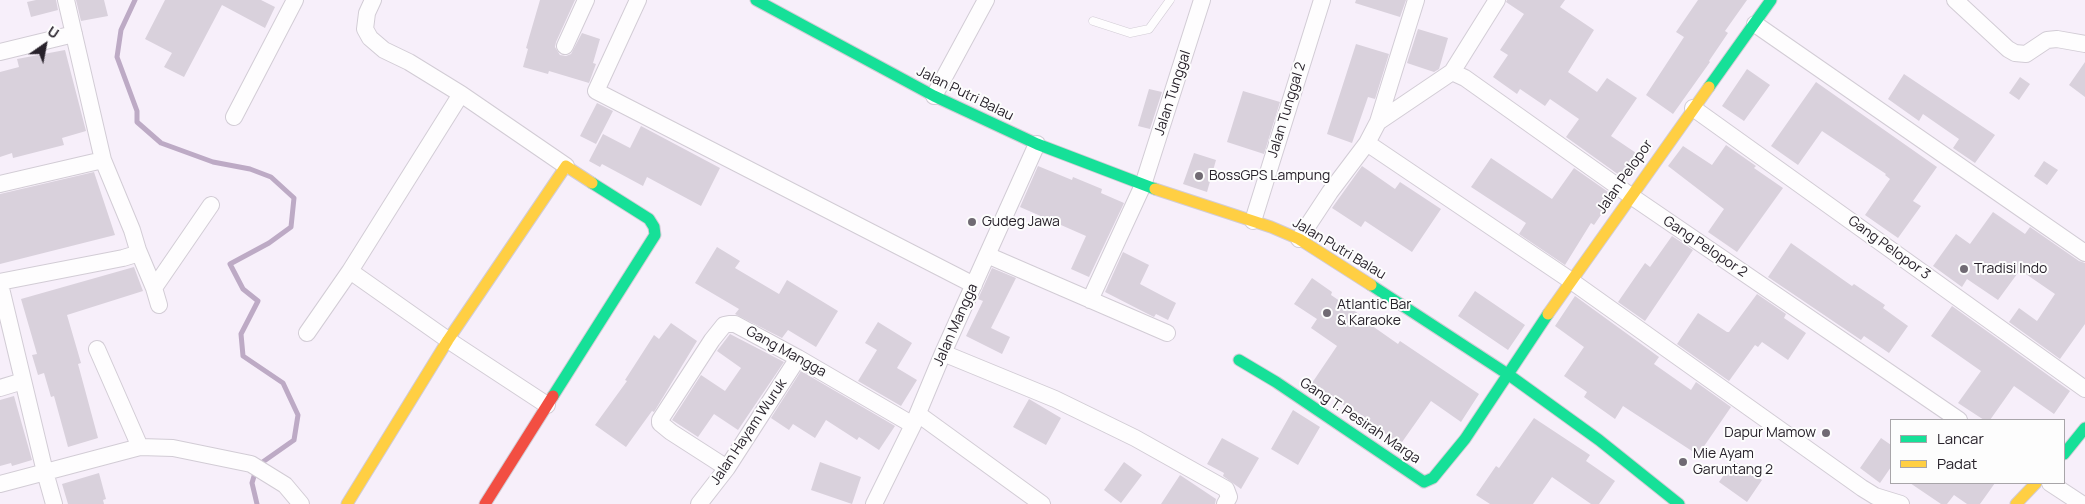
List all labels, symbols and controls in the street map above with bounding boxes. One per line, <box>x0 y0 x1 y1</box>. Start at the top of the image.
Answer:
north arrow <box>20 20 70 70</box>
text: U <box>44 21 63 43</box>
street label: Jalan Tunggal <box>1151 48 1195 138</box>
street label: Jalan Tunggal 2 <box>1264 60 1310 160</box>
street label: Jalan Putri Balau <box>914 63 1016 125</box>
street label: Jalan Pelopor <box>1593 137 1657 217</box>
place label: BossGPS Lampung <box>1209 168 1330 184</box>
marker: BossGPS Lampung <box>1193 170 1205 182</box>
street label: Gang Pelopor 2 <box>1660 213 1750 281</box>
street label: Gang Pelopor 3 <box>1845 213 1933 283</box>
place label: Gudeg Jawa <box>982 214 1060 230</box>
street label: Jalan Putri Balau <box>1289 215 1389 283</box>
marker: Gudeg Jawa <box>966 216 978 228</box>
place label: Tradisi Indo <box>1974 261 2047 277</box>
marker: Tradisi Indo <box>1958 263 1970 275</box>
street label: Jalan Mangga <box>930 281 982 369</box>
place label: Atlantic Bar & Karaoke <box>1337 297 1411 330</box>
marker: Atlantic Bar & Karaoke <box>1321 307 1333 319</box>
street label: Gang Mangga <box>743 323 829 381</box>
street label: Gang T. Pesirah Marga <box>1297 374 1423 468</box>
street label: Jalan Hayam Wuruk <box>707 376 791 488</box>
legend <box>1890 419 2065 484</box>
place label: Dapur Mamow <box>1724 425 1816 441</box>
marker: Dapur Mamow <box>1820 427 1832 439</box>
text: Lancar <box>1937 428 1984 449</box>
place label: Mie Ayam Garuntang 2 <box>1693 446 1773 478</box>
text: Padat <box>1937 453 1977 474</box>
marker: Mie Ayam Garuntang 2 <box>1677 456 1689 468</box>

